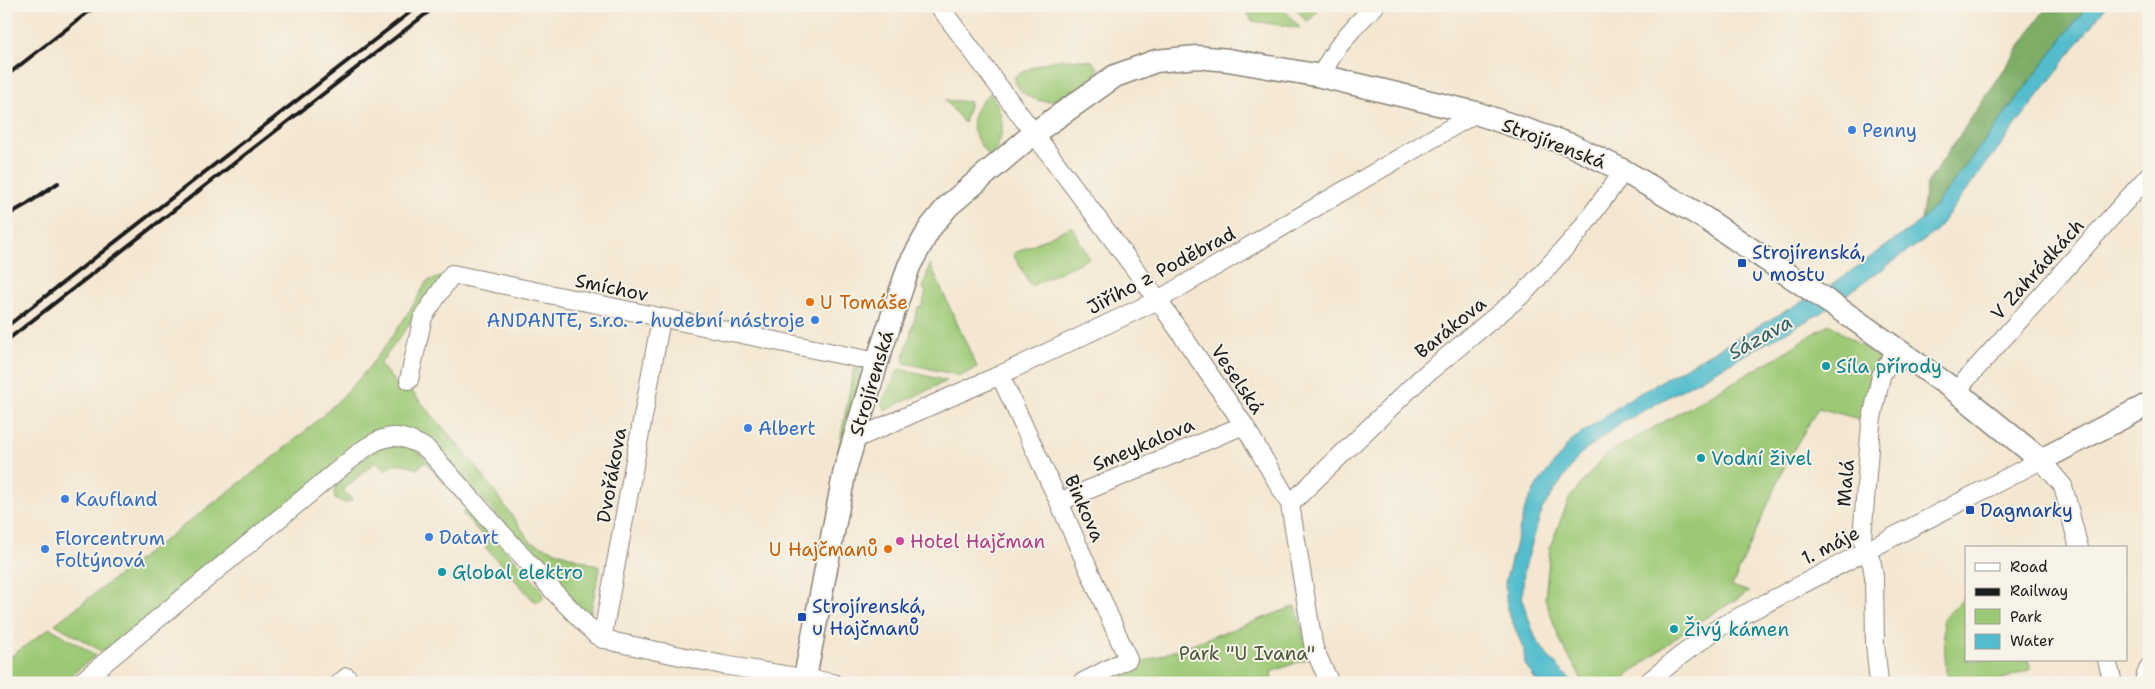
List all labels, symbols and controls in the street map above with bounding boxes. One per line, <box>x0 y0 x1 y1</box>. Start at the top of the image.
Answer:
street label: Strojírenská <box>1498 112 1609 175</box>
place label: Penny <box>1862 118 1917 143</box>
marker: Penny <box>1846 124 1858 136</box>
street label: V Zahrádkách <box>1985 213 2090 325</box>
street label: Jiřího z Poděbrad <box>1083 221 1240 320</box>
place label: Strojírenská, u mostu <box>1752 240 1866 287</box>
marker: Strojírenská, u mostu <box>1736 257 1748 269</box>
street label: Smíchov <box>573 268 651 307</box>
place label: U Tomáše <box>820 290 908 315</box>
street label: Barákova <box>1409 291 1491 364</box>
marker: U Tomáše <box>804 296 816 308</box>
place label: ANDANTE, s.r.o. - hudební nástroje <box>487 308 805 333</box>
water label: Sázava <box>1723 309 1797 365</box>
marker: ANDANTE, s.r.o. - hudební nástroje <box>809 314 821 326</box>
street label: Strojírenská <box>844 327 899 439</box>
street label: Veselská <box>1205 340 1270 419</box>
place label: Síla přírody <box>1836 354 1942 379</box>
marker: Síla přírody <box>1820 360 1832 372</box>
street label: Smeykalova <box>1088 412 1198 477</box>
place label: Albert <box>758 416 816 441</box>
marker: Albert <box>742 422 754 434</box>
street label: Dvořákova <box>591 425 632 525</box>
place label: Vodní živel <box>1711 446 1812 471</box>
marker: Vodní živel <box>1695 452 1707 464</box>
street label: Malá <box>1831 458 1860 508</box>
street label: Binkova <box>1059 471 1110 546</box>
place label: Kaufland <box>75 487 158 512</box>
marker: Kaufland <box>59 493 71 505</box>
place label: Dagmarky <box>1980 498 2073 523</box>
marker: Dagmarky <box>1964 504 1976 516</box>
street label: 1. máje <box>1797 520 1863 571</box>
place label: Datart <box>439 525 499 550</box>
place label: Florcentrum Foltýnová <box>55 526 165 573</box>
place label: Hotel Hajčman <box>910 529 1045 554</box>
marker: Datart <box>423 531 435 543</box>
marker: Hotel Hajčman <box>894 535 906 547</box>
place label: U Hajčmanů <box>769 537 878 562</box>
marker: Florcentrum Foltýnová <box>39 543 51 555</box>
marker: U Hajčmanů <box>882 543 894 555</box>
legend <box>1965 546 2128 662</box>
text: Road <box>2010 557 2048 577</box>
place label: Global elektro <box>452 560 583 585</box>
marker: Global elektro <box>436 566 448 578</box>
text: Railway <box>2010 581 2068 601</box>
place label: Strojírenská, u Hajčmanů <box>812 594 926 641</box>
text: Park <box>2010 607 2042 627</box>
marker: Strojírenská, u Hajčmanů <box>796 611 808 623</box>
place label: Živý kámen <box>1684 616 1789 642</box>
marker: Živý kámen <box>1668 623 1680 635</box>
text: Water <box>2010 631 2054 651</box>
park label: Park "U Ivana" <box>1179 641 1315 666</box>

